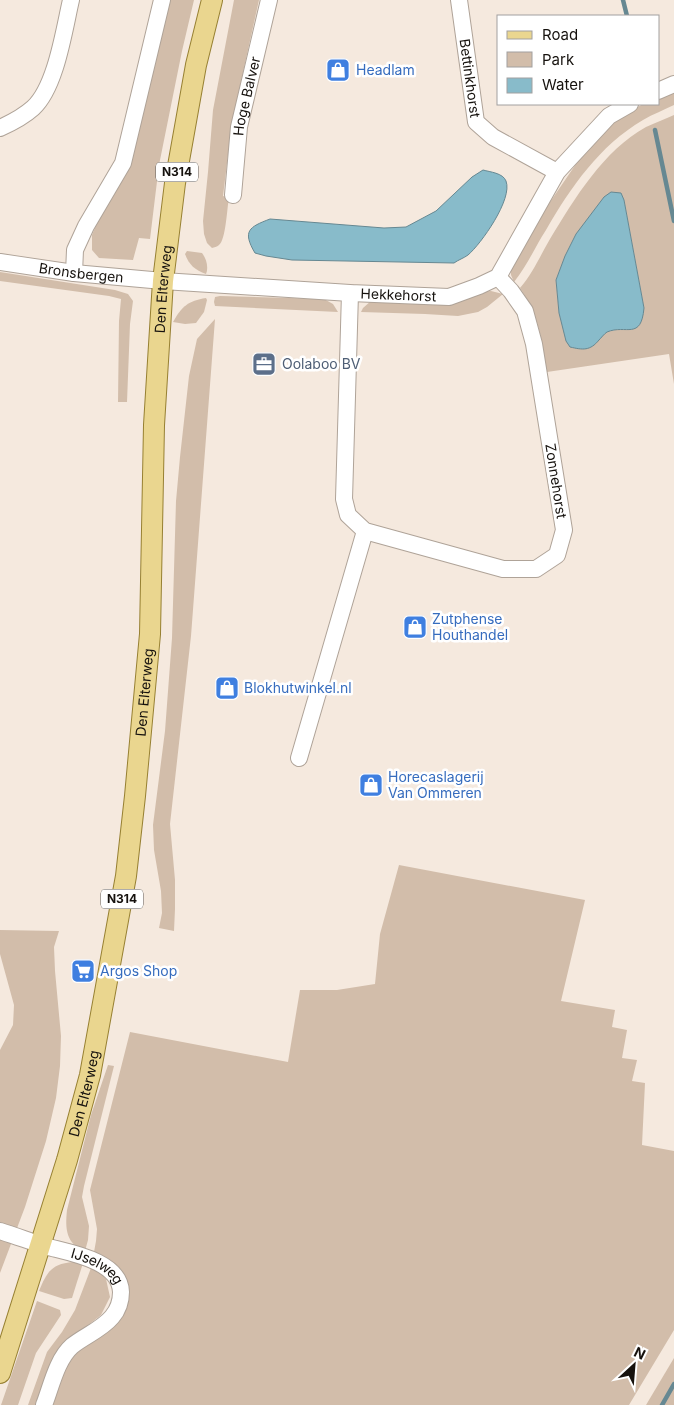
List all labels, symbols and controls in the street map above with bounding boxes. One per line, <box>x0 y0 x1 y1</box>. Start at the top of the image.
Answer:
legend <box>497 15 659 105</box>
text: Road <box>542 25 578 44</box>
street label: Bettinkhorst <box>456 38 484 119</box>
text: Park <box>542 50 575 69</box>
street label: Hoge Balver <box>229 55 263 136</box>
shop icon: Headlam <box>325 57 351 83</box>
place label: Headlam <box>356 61 415 78</box>
text: Water <box>542 75 584 94</box>
road number: N314 <box>156 162 198 182</box>
street label: Den Elterweg <box>151 244 175 334</box>
street label: Bronsbergen <box>38 259 124 285</box>
street label: Hekkehorst <box>360 284 437 304</box>
office icon: Oolaboo BV <box>251 351 277 377</box>
place label: Oolaboo BV <box>282 355 361 372</box>
street label: Zonnehorst <box>542 442 571 520</box>
place label: Zutphense Houthandel <box>432 610 508 643</box>
shop icon: Zutphense Houthandel <box>402 614 428 640</box>
street label: Den Elterweg <box>132 648 157 737</box>
shop icon: Blokhutwinkel.nl <box>214 675 240 701</box>
place label: Blokhutwinkel.nl <box>244 679 352 696</box>
place label: Horecaslagerij Van Ommeren <box>388 768 484 801</box>
shop icon: Horecaslagerij Van Ommeren <box>358 772 384 798</box>
road number: N314 <box>101 890 143 909</box>
supermarket icon: Argos Shop <box>70 958 96 984</box>
place label: Argos Shop <box>100 962 177 979</box>
street label: Den Elterweg <box>65 1049 102 1138</box>
street label: IJselweg <box>69 1244 127 1287</box>
north arrow <box>609 1340 659 1390</box>
text: N <box>631 1343 648 1363</box>

